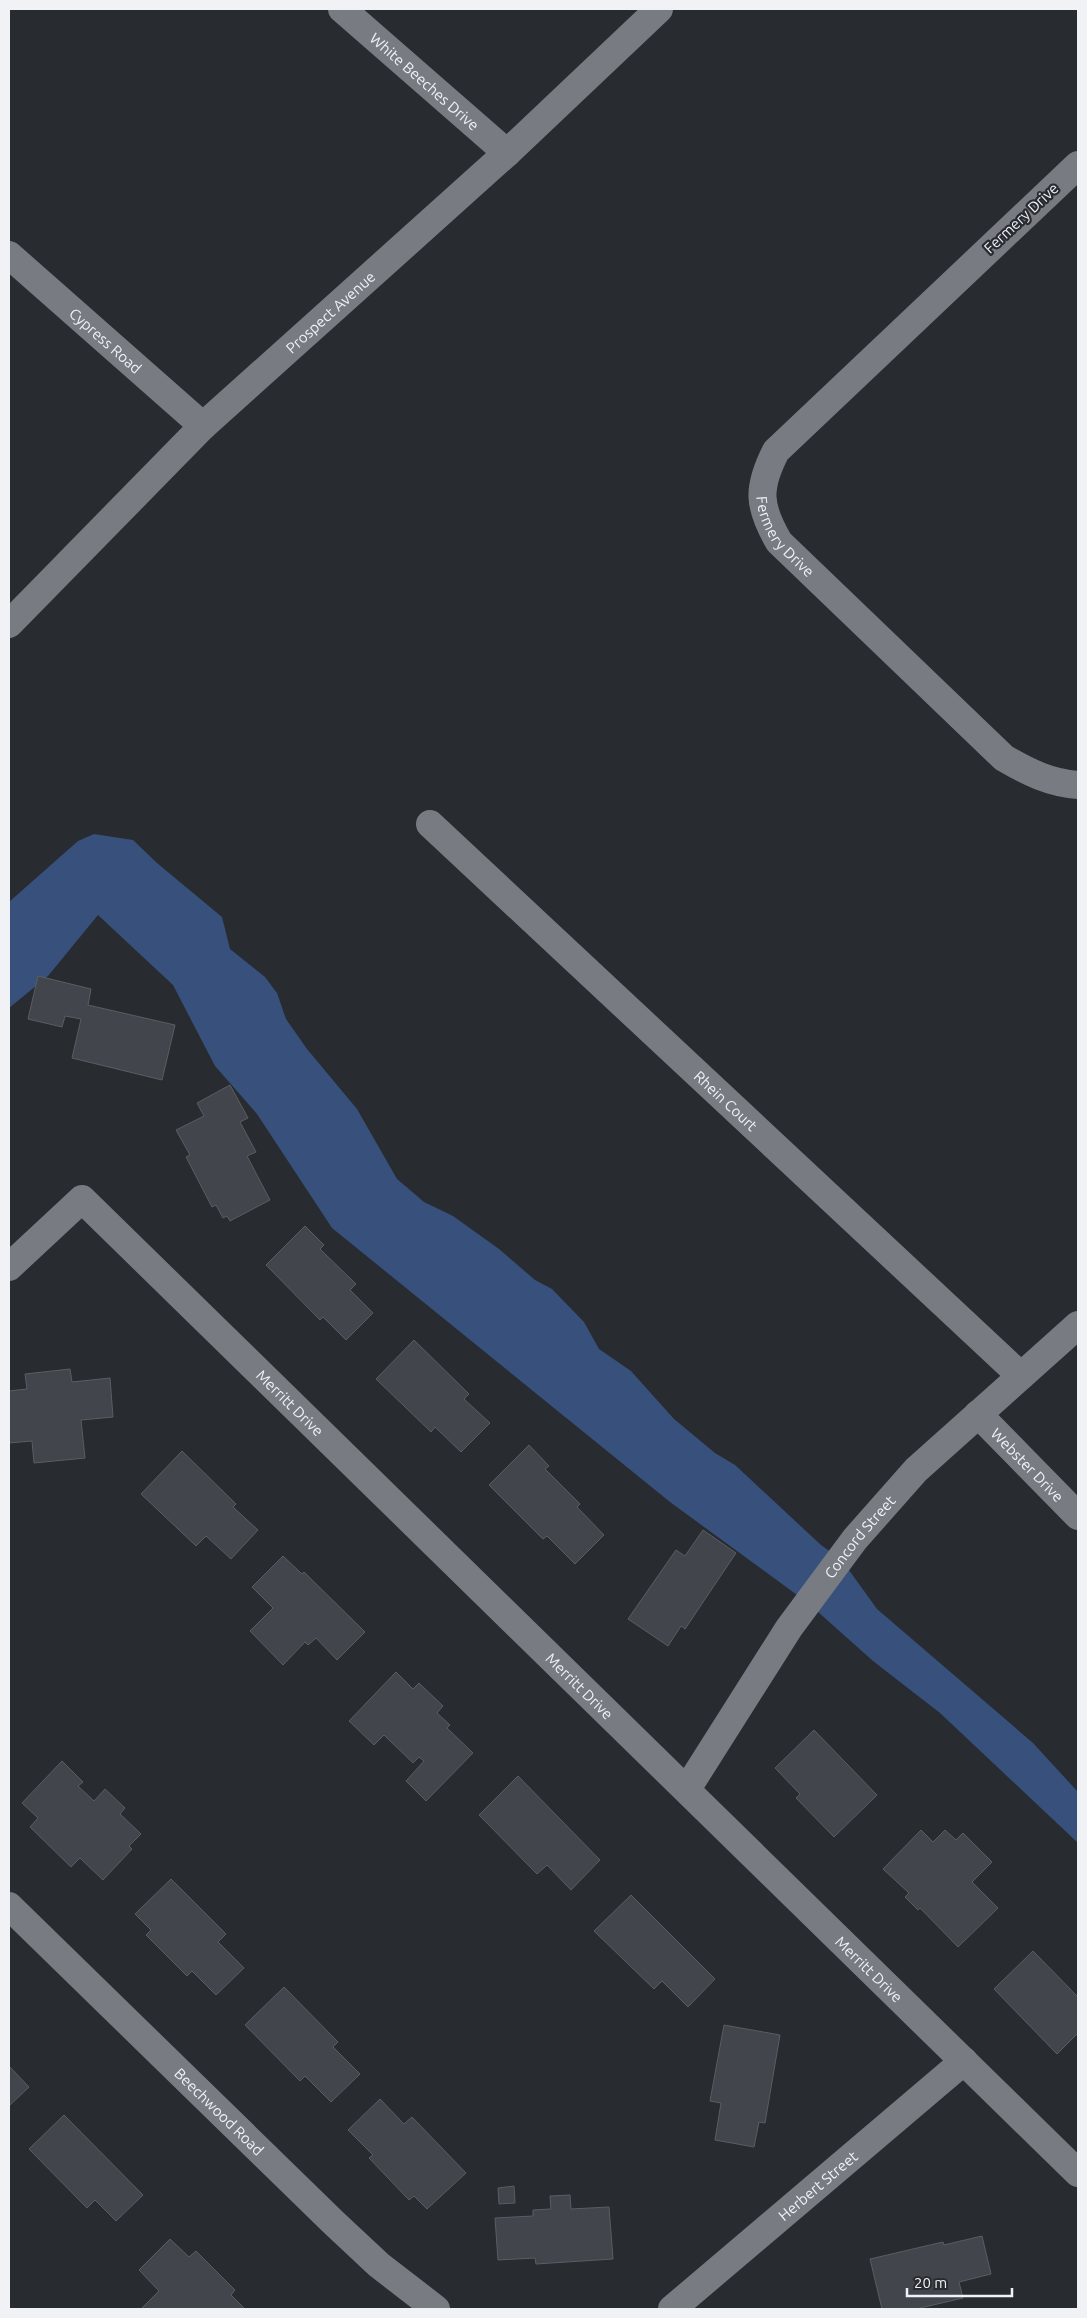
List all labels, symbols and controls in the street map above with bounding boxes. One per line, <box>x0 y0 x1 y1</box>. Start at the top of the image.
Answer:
street label: White Beeches Drive <box>367 29 483 133</box>
street label: Fermery Drive <box>980 179 1062 257</box>
street label: Prospect Avenue <box>282 267 378 356</box>
street label: Cypress Road <box>66 304 145 377</box>
street label: Fermery Drive <box>754 495 818 580</box>
street label: Rhein Court <box>691 1067 761 1134</box>
street label: Merritt Drive <box>253 1366 327 1439</box>
street label: Webster Drive <box>988 1424 1067 1505</box>
street label: Concord Street <box>821 1492 898 1581</box>
street label: Merritt Drive <box>543 1649 617 1722</box>
street label: Merritt Drive <box>832 1932 906 2005</box>
street label: Beechwood Road <box>171 2064 268 2158</box>
street label: Herbert Street <box>775 2147 861 2224</box>
scale bar <box>907 2266 1012 2298</box>
text: 20 m <box>914 2274 947 2291</box>

